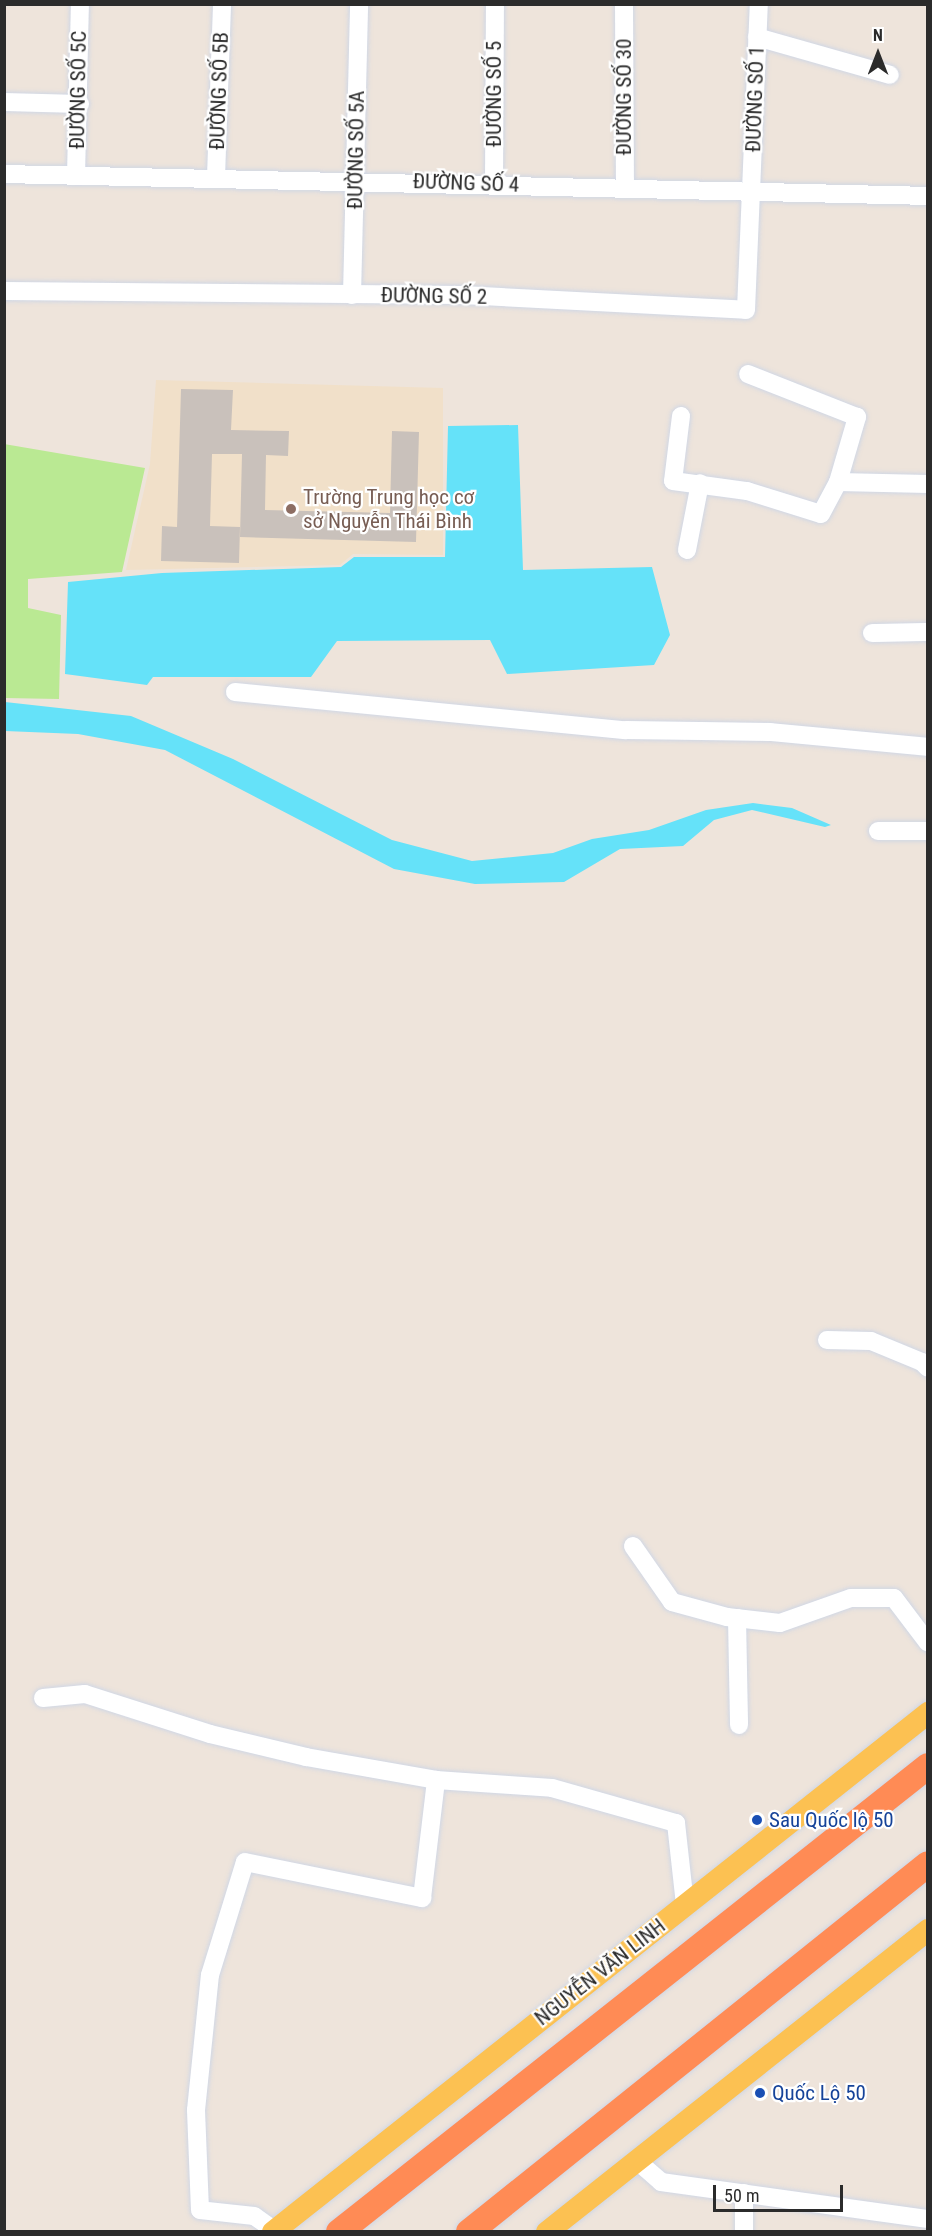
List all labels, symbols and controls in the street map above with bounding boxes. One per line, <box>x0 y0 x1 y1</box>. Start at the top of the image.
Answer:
north arrow <box>848 24 908 84</box>
text: N <box>873 26 883 45</box>
street label: ĐƯỜNG SỐ 5C <box>64 31 92 149</box>
street label: ĐƯỜNG SỐ 5B <box>204 32 234 150</box>
street label: ĐƯỜNG SỐ 30 <box>611 39 637 155</box>
street label: ĐƯỜNG SỐ 5 <box>481 41 507 147</box>
street label: ĐƯỜNG SỐ 1 <box>741 45 769 153</box>
street label: ĐƯỜNG SỐ 5A <box>342 91 370 209</box>
street label: ĐƯỜNG SỐ 4 <box>412 169 520 197</box>
street label: ĐƯỜNG SỐ 2 <box>381 282 487 310</box>
place label: Trường Trung học cơ sở Nguyễn Thái Bình <box>303 484 475 534</box>
marker: Trường Trung học cơ sở Nguyễn Thái Bình <box>284 502 298 516</box>
place label: Sau Quốc lộ 50 <box>769 1807 894 1833</box>
marker: Sau Quốc lộ 50 <box>750 1813 764 1827</box>
street label: NGUYỄN VĂN LINH <box>530 1913 670 2031</box>
place label: Quốc Lộ 50 <box>772 2080 866 2106</box>
marker: Quốc Lộ 50 <box>753 2086 767 2100</box>
scale bar <box>716 2173 846 2211</box>
text: 50 m <box>724 2185 759 2206</box>

